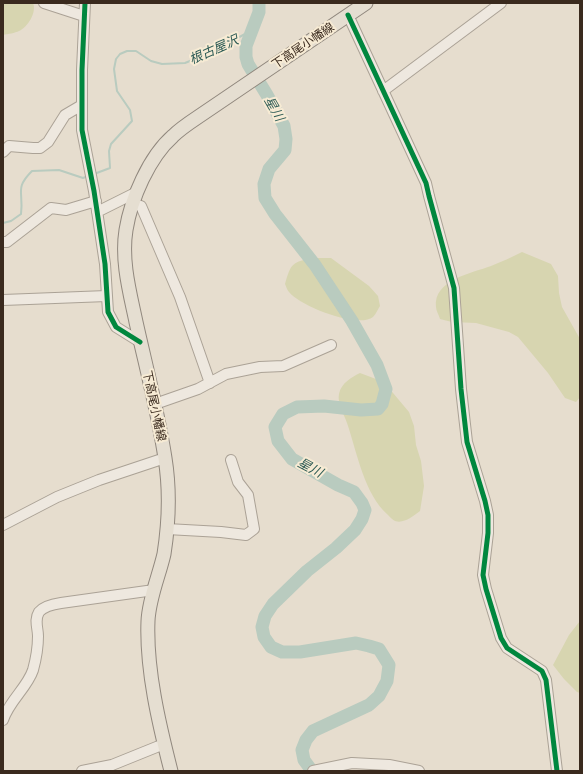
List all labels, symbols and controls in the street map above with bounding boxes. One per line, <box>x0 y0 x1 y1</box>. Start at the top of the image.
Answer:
street label: 下高尾小幡線 <box>269 20 337 72</box>
water label: 根古屋沢 <box>187 32 241 68</box>
water label: 星川 <box>261 94 287 124</box>
street label: 下高尾小幡線 <box>139 369 169 443</box>
water label: 星川 <box>295 455 325 481</box>

